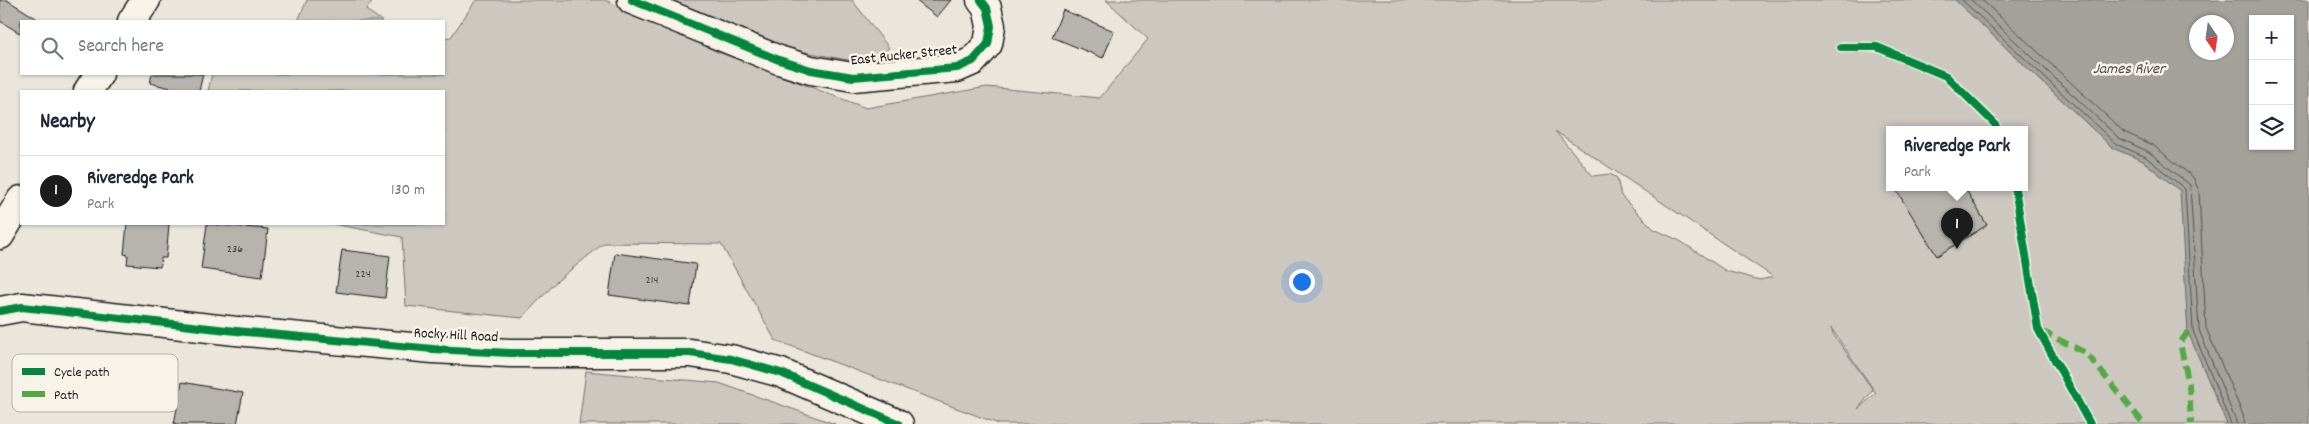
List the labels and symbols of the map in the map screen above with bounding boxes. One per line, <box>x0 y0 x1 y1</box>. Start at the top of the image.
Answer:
north arrow <box>2189 15 2234 60</box>
street label: East Rucker Street <box>850 39 959 73</box>
water label: James River <box>2093 58 2167 81</box>
pin: 1 <box>1941 208 1973 249</box>
house number: 236 <box>227 241 243 258</box>
house number: 224 <box>355 266 371 283</box>
your location <box>1289 269 1315 295</box>
house number: 214 <box>646 272 658 289</box>
street label: Rocky Hill Road <box>413 323 499 349</box>
legend <box>12 354 178 412</box>
text: Cycle path <box>54 363 110 383</box>
text: Path <box>54 386 79 406</box>

